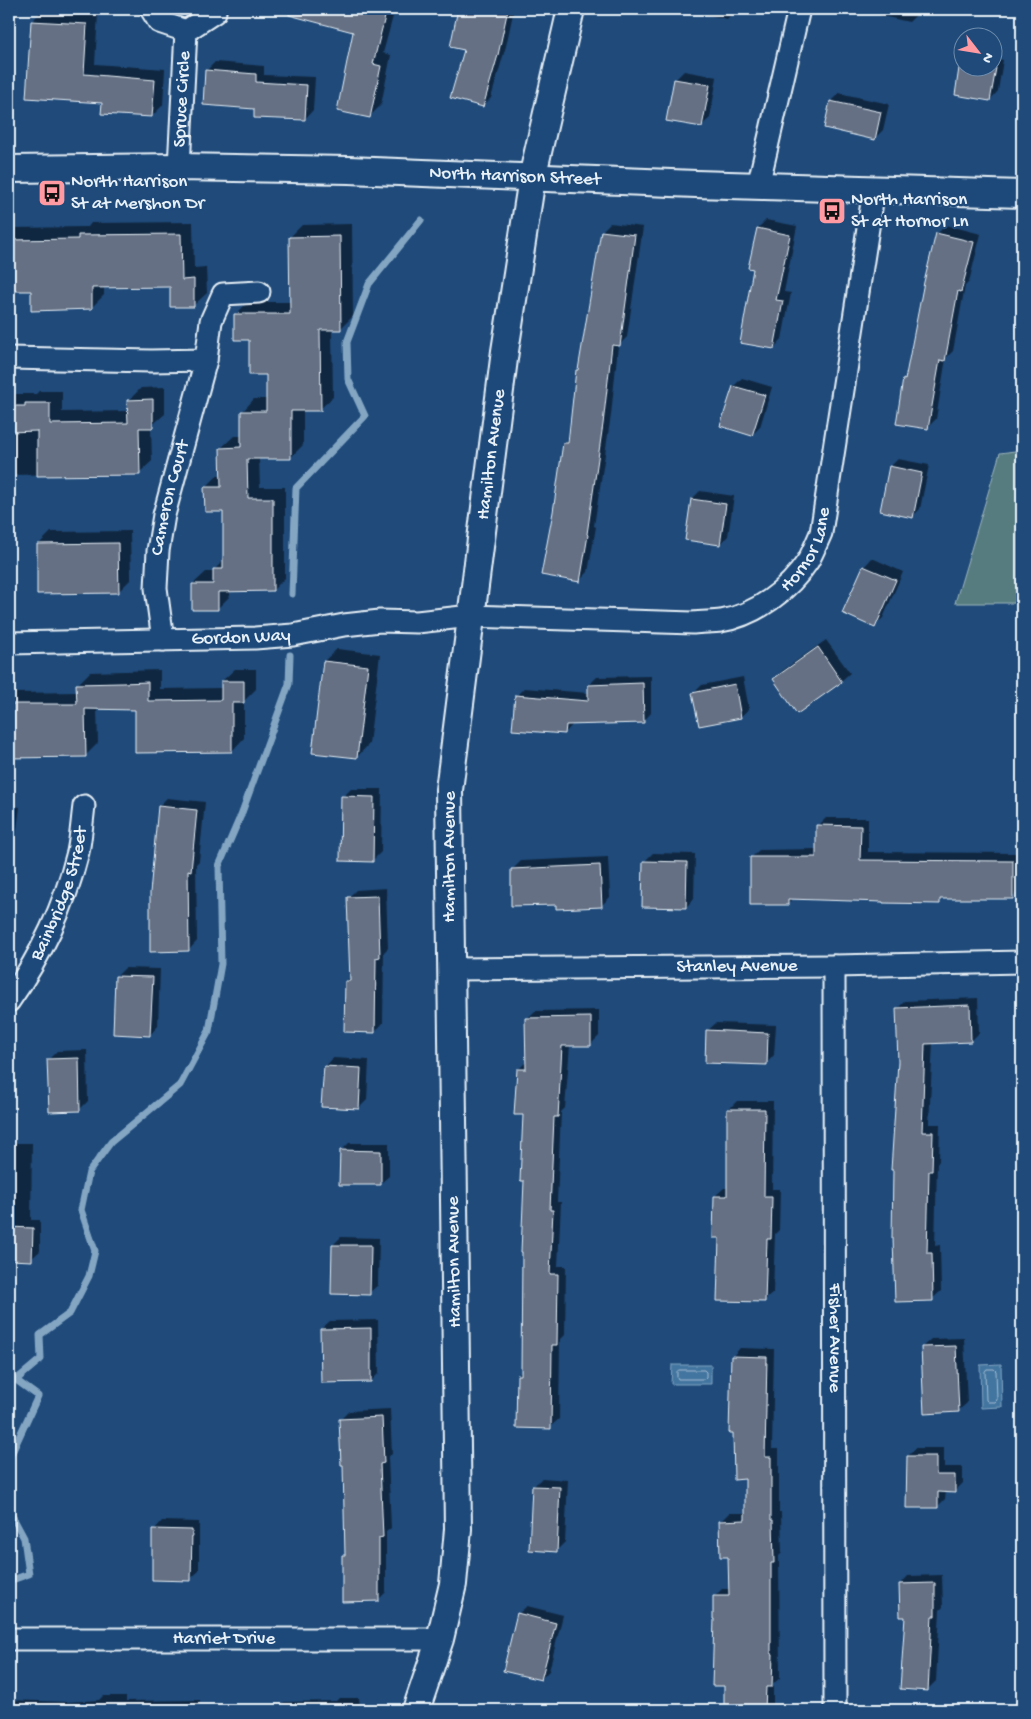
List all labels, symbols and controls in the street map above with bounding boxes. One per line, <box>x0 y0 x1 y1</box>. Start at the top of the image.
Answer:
north arrow <box>954 28 1004 78</box>
text: N <box>977 49 997 66</box>
street label: Spruce Circle <box>169 50 196 148</box>
street label: North Harrison Street <box>429 162 603 192</box>
place label: North Harrison St at Mershon Dr <box>71 171 207 216</box>
bus stop icon: North Harrison St at Mershon Dr <box>37 178 67 208</box>
place label: North Harrison St at Hornor Ln <box>851 189 968 234</box>
bus stop icon: North Harrison St at Hornor Ln <box>817 196 847 226</box>
street label: Hamilton Avenue <box>472 388 512 521</box>
street label: Cameron Court <box>146 436 196 557</box>
street label: Hornor Lane <box>776 506 836 598</box>
street label: Gordon Way <box>191 624 292 651</box>
street label: Hamilton Avenue <box>439 791 462 923</box>
street label: Bainbridge Street <box>25 823 93 966</box>
street label: Stanley Avenue <box>676 955 798 979</box>
street label: Hamilton Avenue <box>442 1196 468 1328</box>
street label: Fisher Avenue <box>823 1282 846 1393</box>
street label: Harriet Drive <box>173 1628 275 1651</box>

